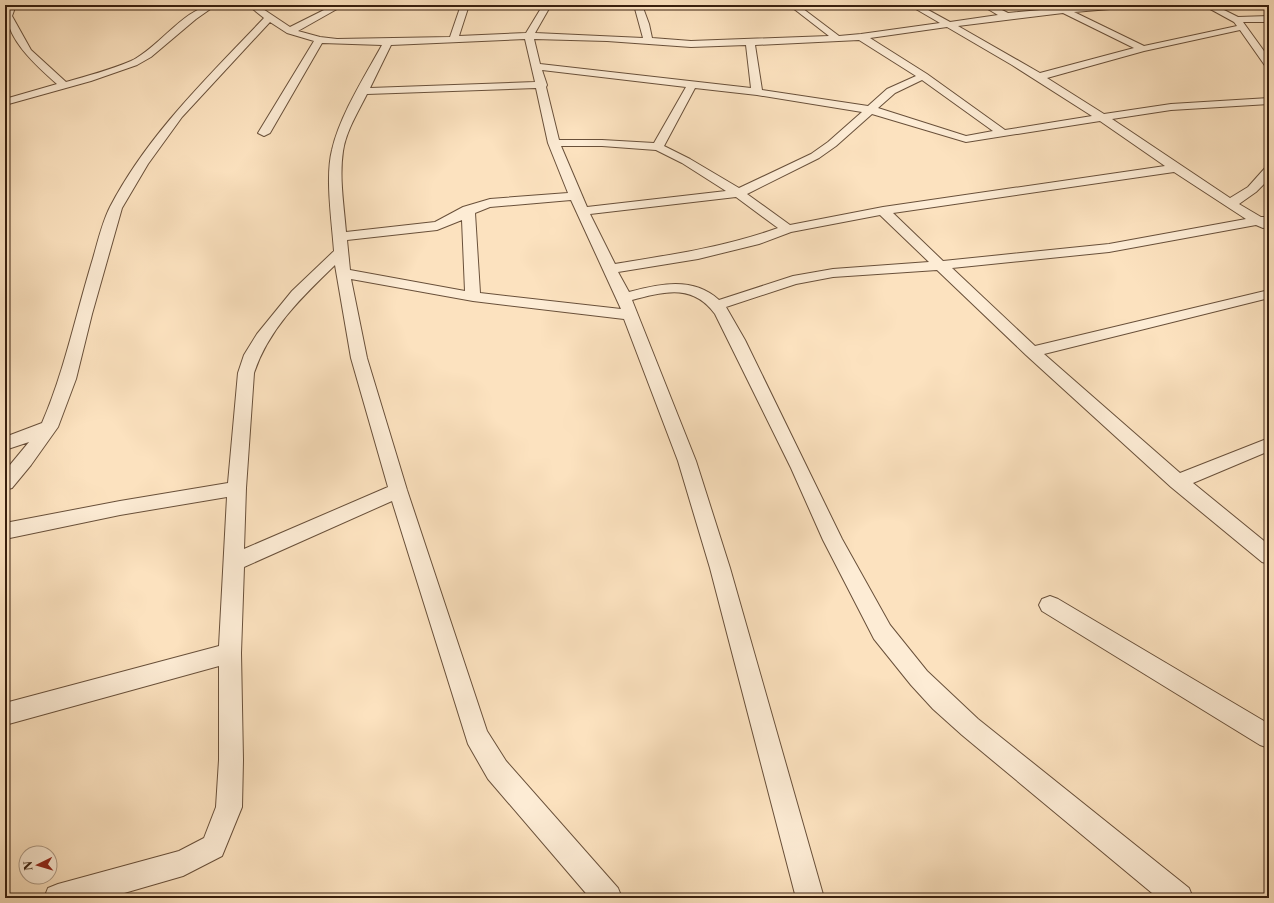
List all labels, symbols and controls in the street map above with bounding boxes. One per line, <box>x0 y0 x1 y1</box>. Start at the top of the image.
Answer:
north arrow <box>18 845 58 885</box>
text: N <box>21 860 35 871</box>

